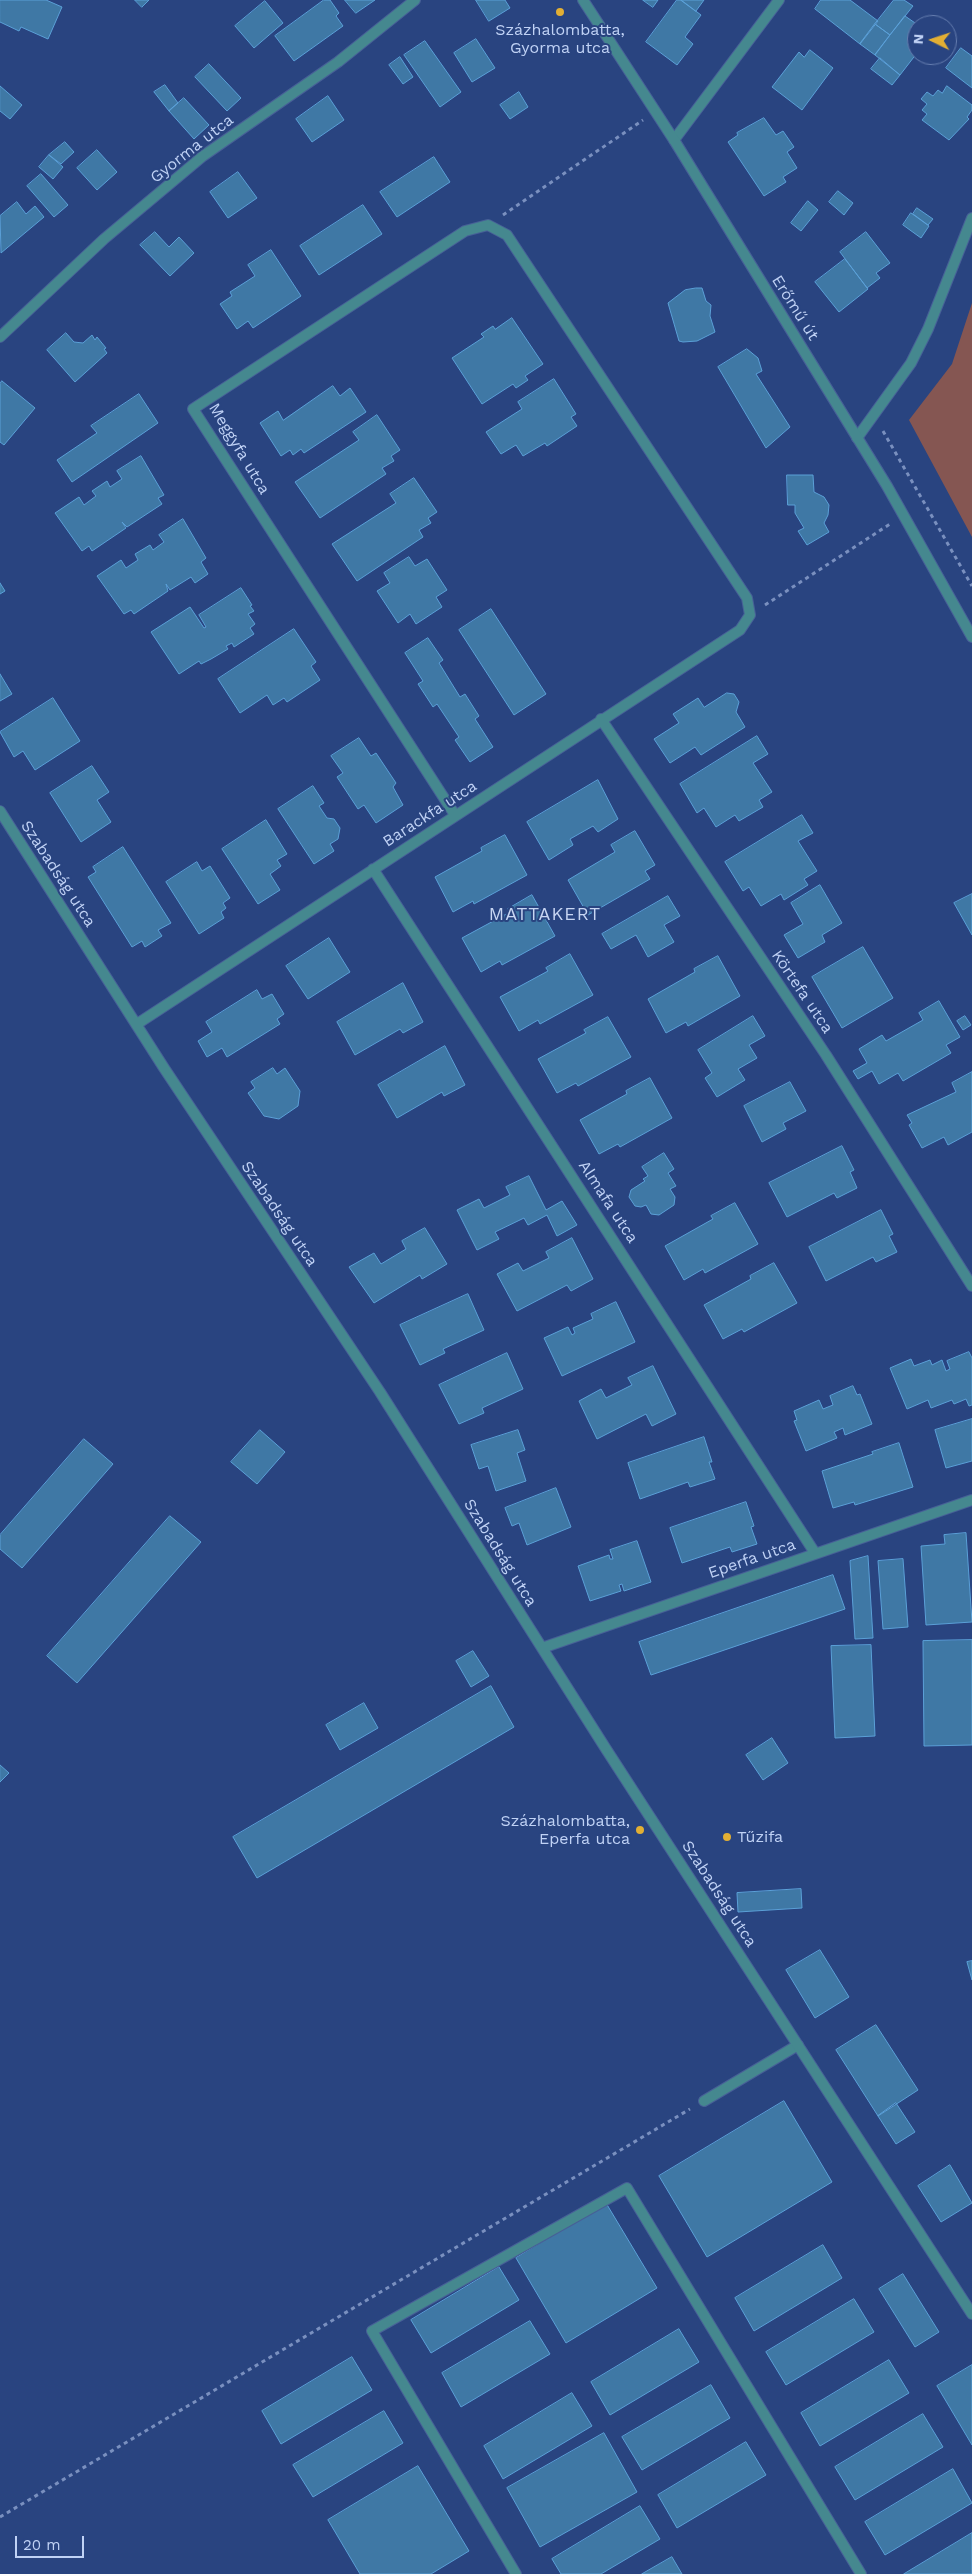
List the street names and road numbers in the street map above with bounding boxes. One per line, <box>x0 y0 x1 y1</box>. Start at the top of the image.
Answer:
street label: Gyorma utca <box>147 111 237 187</box>
street label: Erőmű út <box>767 272 823 344</box>
street label: Meggyfa utca <box>204 400 274 498</box>
street label: Barackfa utca <box>380 777 480 851</box>
street label: Szabadság utca <box>16 817 100 931</box>
street label: Körtefa utca <box>767 947 837 1037</box>
street label: Almafa utca <box>574 1157 642 1247</box>
street label: Szabadság utca <box>237 1158 321 1270</box>
street label: Szabadság utca <box>459 1496 541 1610</box>
street label: Eperfa utca <box>706 1535 798 1583</box>
street label: Szabadság utca <box>677 1837 761 1951</box>

